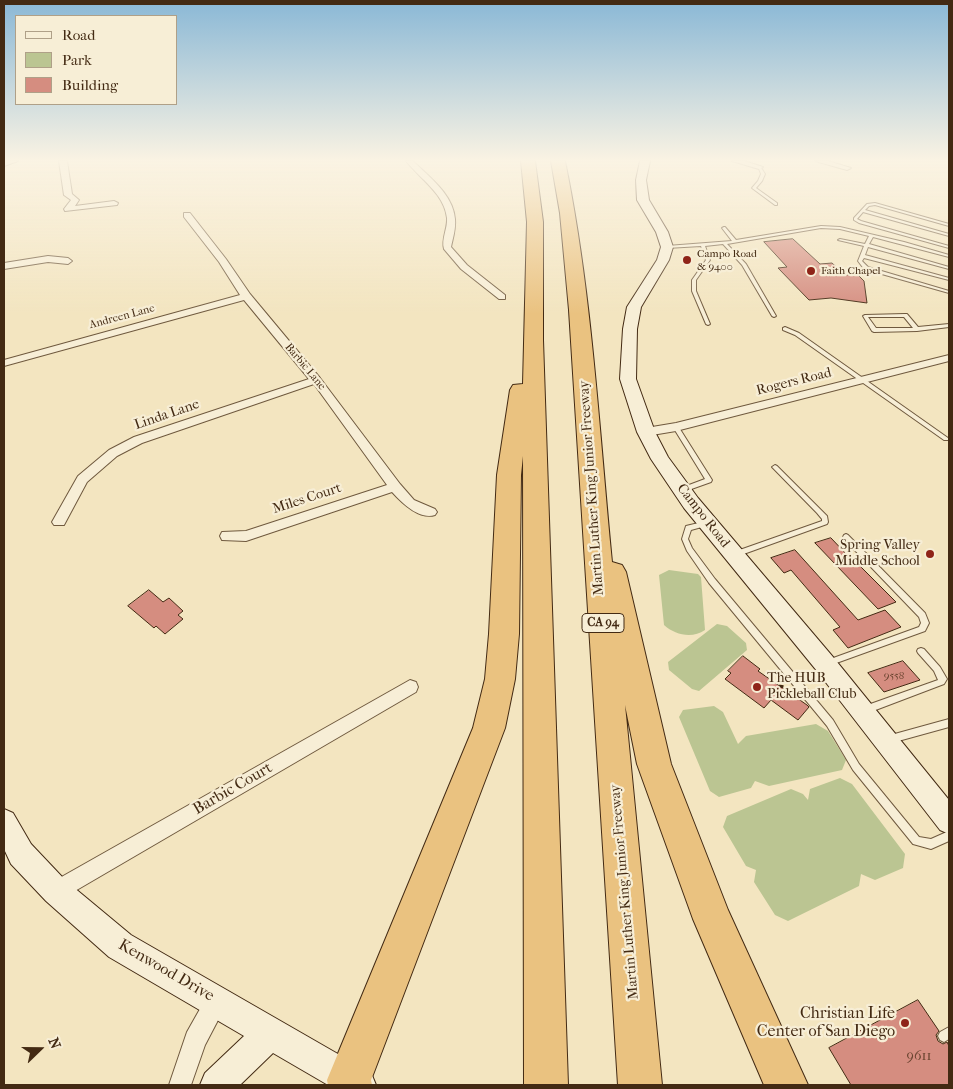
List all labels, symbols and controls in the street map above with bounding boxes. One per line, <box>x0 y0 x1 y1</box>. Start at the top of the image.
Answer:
legend <box>15 15 178 105</box>
text: Road <box>62 26 95 44</box>
text: Park <box>62 51 92 69</box>
text: Building <box>62 76 118 94</box>
place label: Campo Road & 9400 <box>697 247 757 273</box>
marker: Campo Road & 9400 <box>681 254 693 266</box>
place label: Faith Chapel <box>821 264 881 278</box>
marker: Faith Chapel <box>805 265 817 277</box>
street label: Andreen Lane <box>88 302 156 332</box>
street label: Barbic Lane <box>282 341 328 393</box>
street label: Rogers Road <box>755 365 833 399</box>
street label: Martin Luther King Junior Freeway <box>576 380 608 596</box>
street label: Linda Lane <box>132 396 202 434</box>
street label: Miles Court <box>271 480 343 518</box>
street label: Campo Road <box>673 481 733 551</box>
place label: Spring Valley Middle School <box>835 538 920 570</box>
marker: Spring Valley Middle School <box>924 548 936 560</box>
road number: CA 94 <box>582 614 624 632</box>
house number: 9558 <box>884 669 904 683</box>
place label: The HUB Pickleball Club <box>767 671 856 704</box>
marker: The HUB Pickleball Club <box>751 681 763 693</box>
street label: Barbic Court <box>190 759 276 819</box>
street label: Martin Luther King Junior Freeway <box>607 784 643 1000</box>
street label: Kenwood Drive <box>115 936 217 1006</box>
place label: Christian Life Center of San Diego <box>757 1004 895 1042</box>
marker: Christian Life Center of San Diego <box>899 1017 911 1029</box>
north arrow <box>15 1024 65 1074</box>
text: N <box>45 1035 64 1051</box>
house number: 9611 <box>907 1049 931 1065</box>

